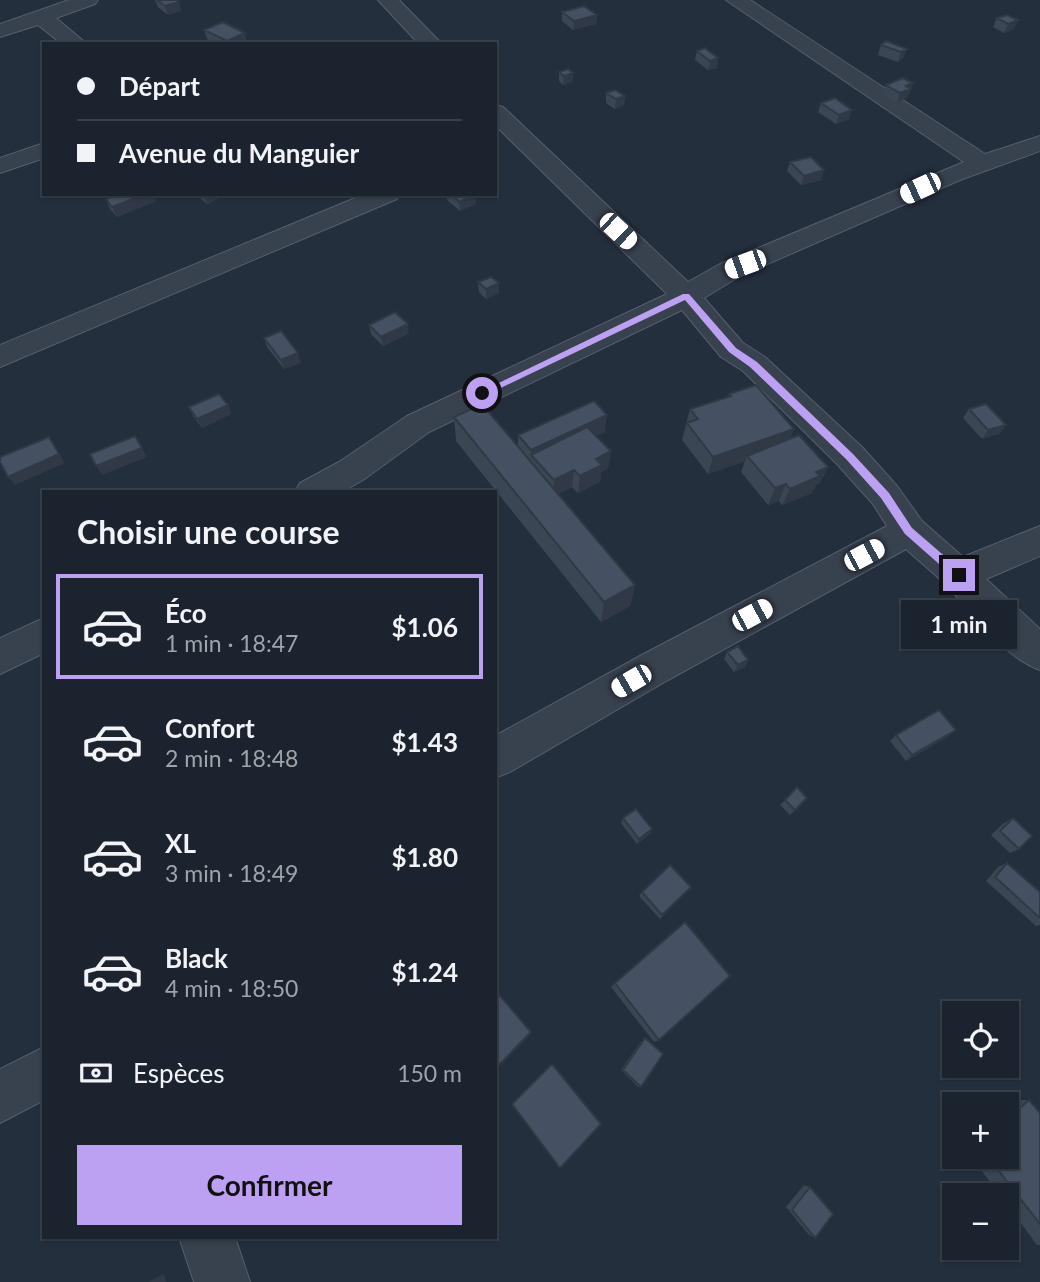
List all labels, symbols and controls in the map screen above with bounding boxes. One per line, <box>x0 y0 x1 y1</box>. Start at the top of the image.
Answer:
text: Départ <box>119 70 200 102</box>
text: Avenue du Manguier <box>119 137 359 169</box>
car <box>897 170 944 206</box>
car <box>596 209 641 253</box>
car <box>722 247 769 281</box>
route start <box>466 377 498 409</box>
text: Choisir une course <box>77 512 340 551</box>
car <box>841 536 888 574</box>
route end <box>943 559 975 591</box>
icon: car <box>81 595 144 658</box>
car <box>729 596 776 634</box>
text: Éco <box>165 597 207 629</box>
callout: 1 min <box>901 600 1017 648</box>
text: 1 min <box>930 610 988 638</box>
text: $1.06 <box>392 611 458 643</box>
text: 1 min · 18:47 <box>165 629 298 657</box>
car <box>608 661 655 701</box>
icon: car <box>81 710 144 773</box>
text: Confort <box>165 712 255 744</box>
text: $1.43 <box>392 726 458 758</box>
text: 2 min · 18:48 <box>165 744 298 772</box>
icon: car <box>81 825 144 888</box>
text: XL <box>165 827 196 859</box>
text: $1.80 <box>392 841 458 873</box>
text: 3 min · 18:49 <box>165 859 298 887</box>
icon: car <box>81 940 144 1003</box>
text: Black <box>165 942 228 974</box>
text: $1.24 <box>392 956 458 988</box>
text: 4 min · 18:50 <box>165 974 298 1002</box>
map controls <box>942 1001 1019 1260</box>
button: locate <box>942 1001 1019 1078</box>
icon: cash <box>77 1054 115 1092</box>
text: Espèces <box>133 1057 225 1089</box>
text: 150 m <box>397 1059 462 1087</box>
button: + <box>942 1092 1019 1169</box>
button: Confirmer <box>77 1145 462 1225</box>
button: − <box>942 1183 1019 1260</box>

